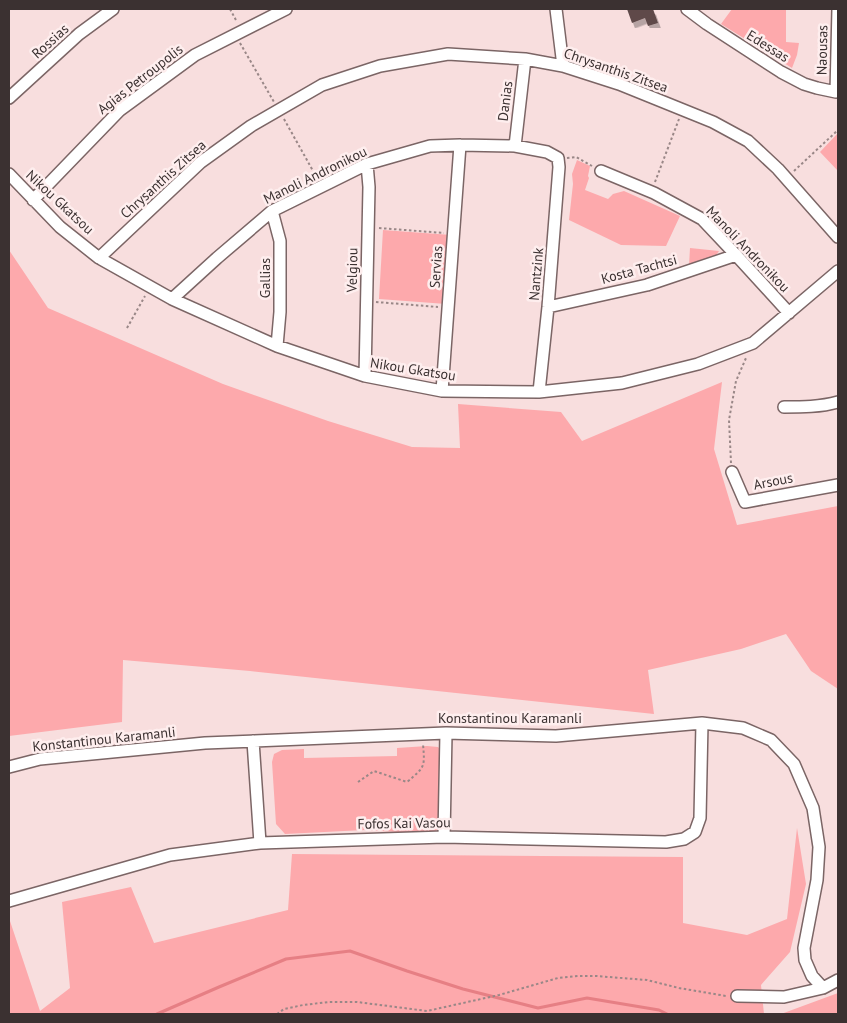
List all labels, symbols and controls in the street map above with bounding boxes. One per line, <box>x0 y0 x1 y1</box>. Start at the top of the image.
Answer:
street label: Rossias <box>28 20 72 62</box>
street label: Naousas <box>813 25 831 75</box>
street label: Edessas <box>743 26 793 66</box>
street label: Agias Petroupolis <box>94 40 186 118</box>
street label: Chrysanthis Zitsea <box>562 44 671 96</box>
street label: Danias <box>494 80 516 122</box>
street label: Chrysanthis Zitsea <box>116 136 210 222</box>
street label: Manoli Andronikou <box>260 142 370 208</box>
street label: Nikou Gkatsou <box>22 166 98 238</box>
street label: Manoli Andronikou <box>702 202 794 296</box>
street label: Servias <box>426 245 446 289</box>
street label: Nantzink <box>525 246 547 301</box>
street label: Velgiou <box>343 248 361 293</box>
street label: Kosta Tachtsi <box>599 250 679 288</box>
street label: Gallias <box>256 258 274 298</box>
street label: Nikou Gkatsou <box>369 353 457 385</box>
street label: Arsous <box>752 468 794 494</box>
street label: Konstantinou Karamanli <box>438 709 582 727</box>
street label: Konstantinou Karamanli <box>32 723 176 755</box>
street label: Fofos Kai Vasou <box>357 813 451 833</box>

